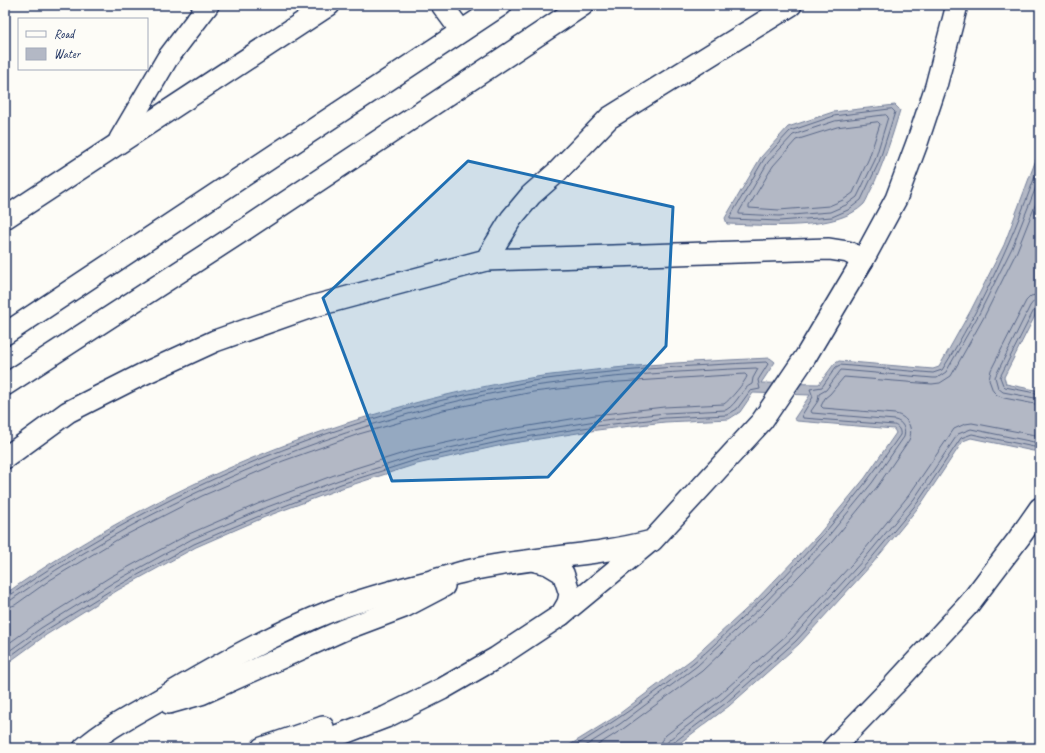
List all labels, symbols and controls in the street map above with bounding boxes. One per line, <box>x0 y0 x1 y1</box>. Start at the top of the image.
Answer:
legend <box>18 18 148 70</box>
text: Road <box>54 26 76 42</box>
text: Water <box>54 46 82 62</box>

